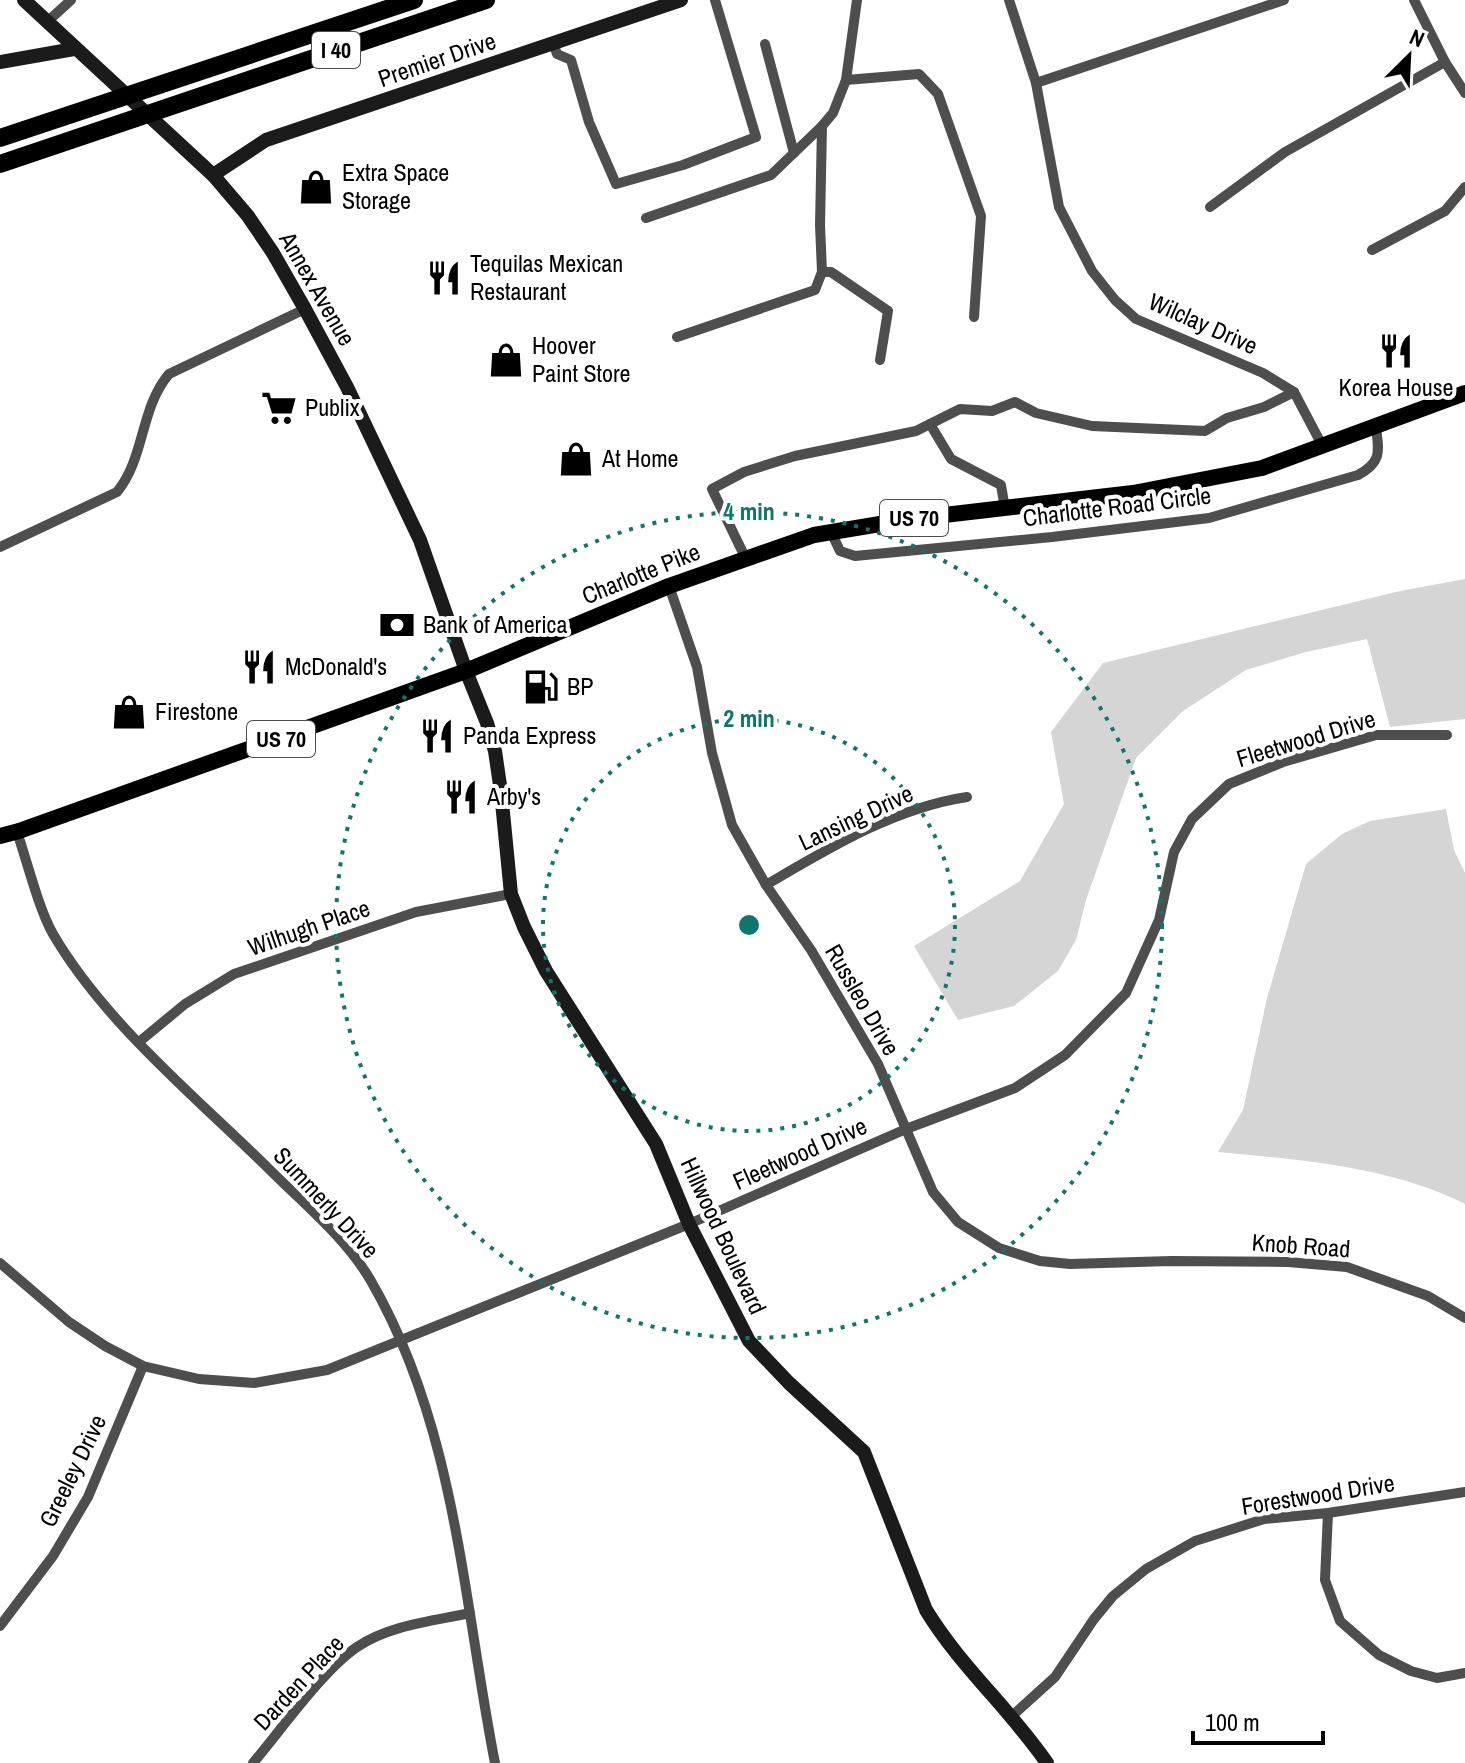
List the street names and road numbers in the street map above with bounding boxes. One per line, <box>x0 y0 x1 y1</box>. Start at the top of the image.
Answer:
street label: Premier Drive <box>374 24 500 94</box>
road number: I 40 <box>312 32 360 68</box>
street label: Annex Avenue <box>272 225 363 351</box>
street label: Wilclay Drive <box>1144 285 1263 361</box>
street label: Charlotte Road Circle <box>1021 479 1213 533</box>
road number: US 70 <box>880 500 948 536</box>
street label: Charlotte Pike <box>577 535 704 611</box>
street label: Fleetwood Drive <box>1233 702 1379 774</box>
road number: US 70 <box>247 721 315 757</box>
street label: Lansing Drive <box>793 777 918 857</box>
street label: Wilhugh Place <box>243 891 374 963</box>
street label: Russleo Drive <box>818 938 908 1061</box>
street label: Fleetwood Drive <box>728 1109 872 1197</box>
street label: Summerly Drive <box>267 1140 387 1265</box>
street label: Hillwood Boulevard <box>674 1152 774 1319</box>
street label: Knob Road <box>1251 1226 1351 1264</box>
street label: Greeley Drive <box>31 1409 113 1532</box>
street label: Forestwood Drive <box>1239 1466 1397 1522</box>
street label: Darden Place <box>246 1628 351 1737</box>

